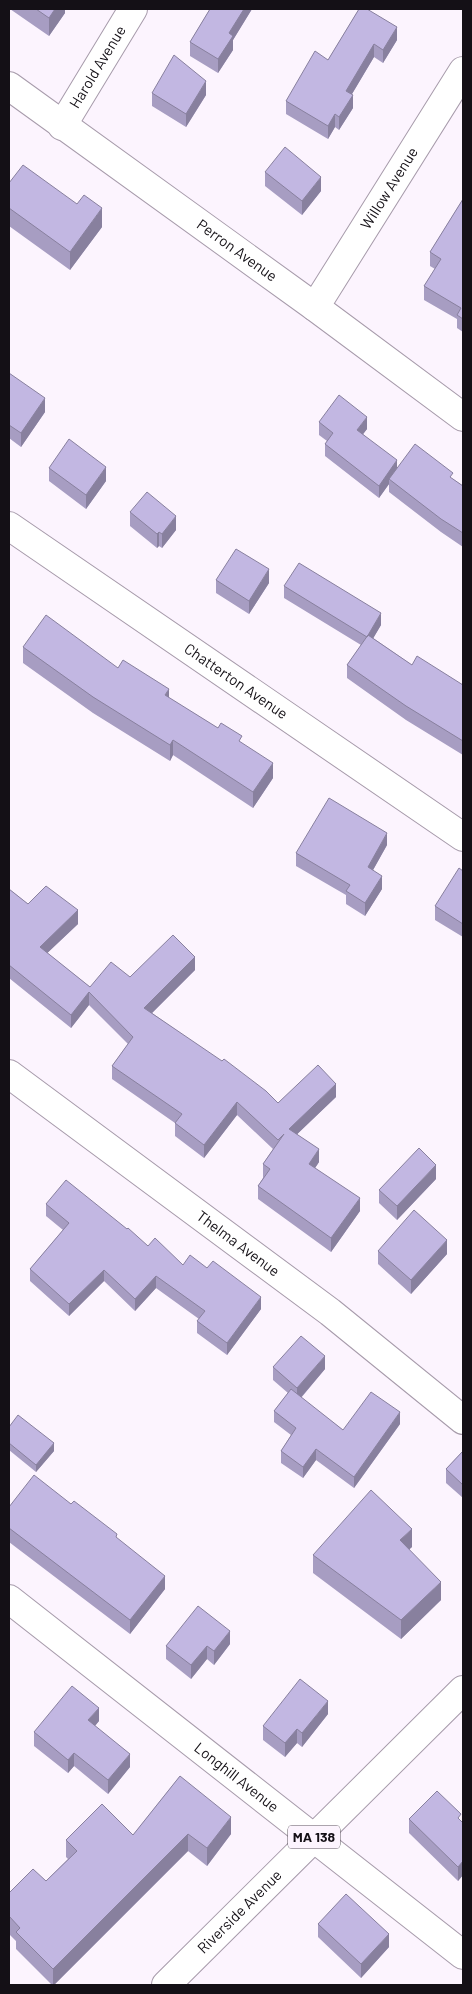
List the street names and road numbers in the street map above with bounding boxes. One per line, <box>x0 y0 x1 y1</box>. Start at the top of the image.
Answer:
street label: Harold Avenue <box>65 22 129 111</box>
street label: Willow Avenue <box>356 144 421 232</box>
street label: Perron Avenue <box>194 215 281 285</box>
street label: Chatterton Avenue <box>181 639 292 722</box>
street label: Thelma Avenue <box>193 1206 284 1280</box>
street label: Longhill Avenue <box>191 1738 283 1815</box>
road number: MA 138 <box>288 1825 340 1848</box>
street label: Riverside Avenue <box>193 1865 285 1957</box>

